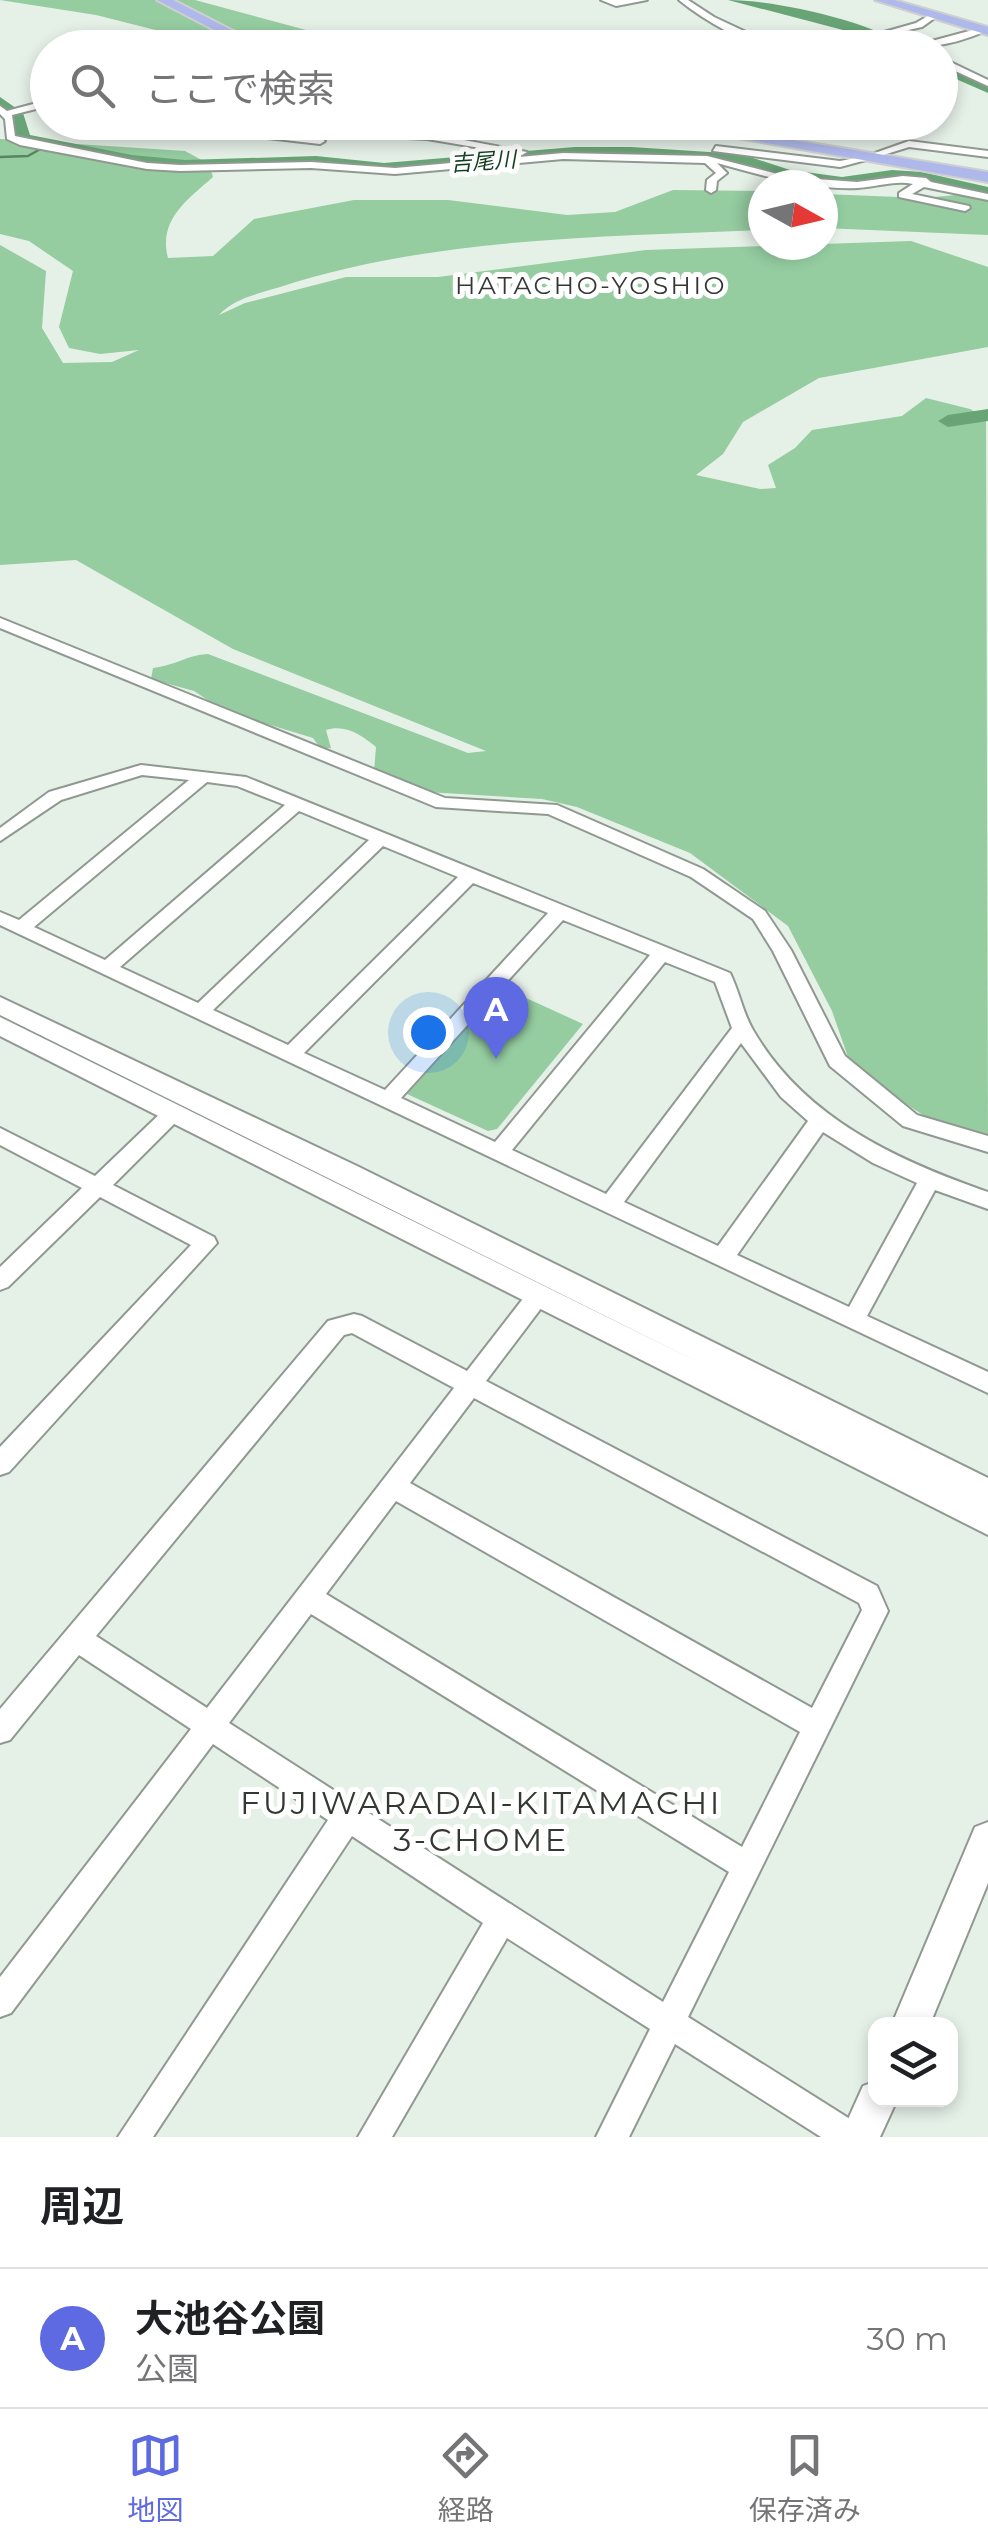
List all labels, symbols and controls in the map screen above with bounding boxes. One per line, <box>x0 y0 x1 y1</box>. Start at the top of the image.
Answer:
search box <box>30 30 958 140</box>
icon: search <box>65 58 120 113</box>
text: ここで検索 <box>145 65 335 112</box>
water label: 吉尾川 <box>449 146 519 177</box>
north arrow <box>748 170 838 260</box>
district label: HATACHO-YOSHIO <box>455 270 727 300</box>
pin: A <box>464 976 528 1059</box>
your location <box>403 1007 454 1058</box>
district label: FUJIWARADAI-KITAMACHI 3-CHOME <box>240 1783 722 1859</box>
map controls <box>868 2017 958 2107</box>
button: layers <box>868 2017 958 2107</box>
text: 周辺 <box>40 2180 124 2232</box>
text: 大池谷公園 <box>135 2295 325 2342</box>
text: A <box>60 2319 85 2358</box>
text: 30 m <box>866 2319 948 2358</box>
text: 公園 <box>135 2349 199 2388</box>
tab: 地図 <box>127 2428 183 2528</box>
tab: 経路 <box>438 2428 494 2528</box>
tab: 保存済み <box>749 2428 861 2528</box>

